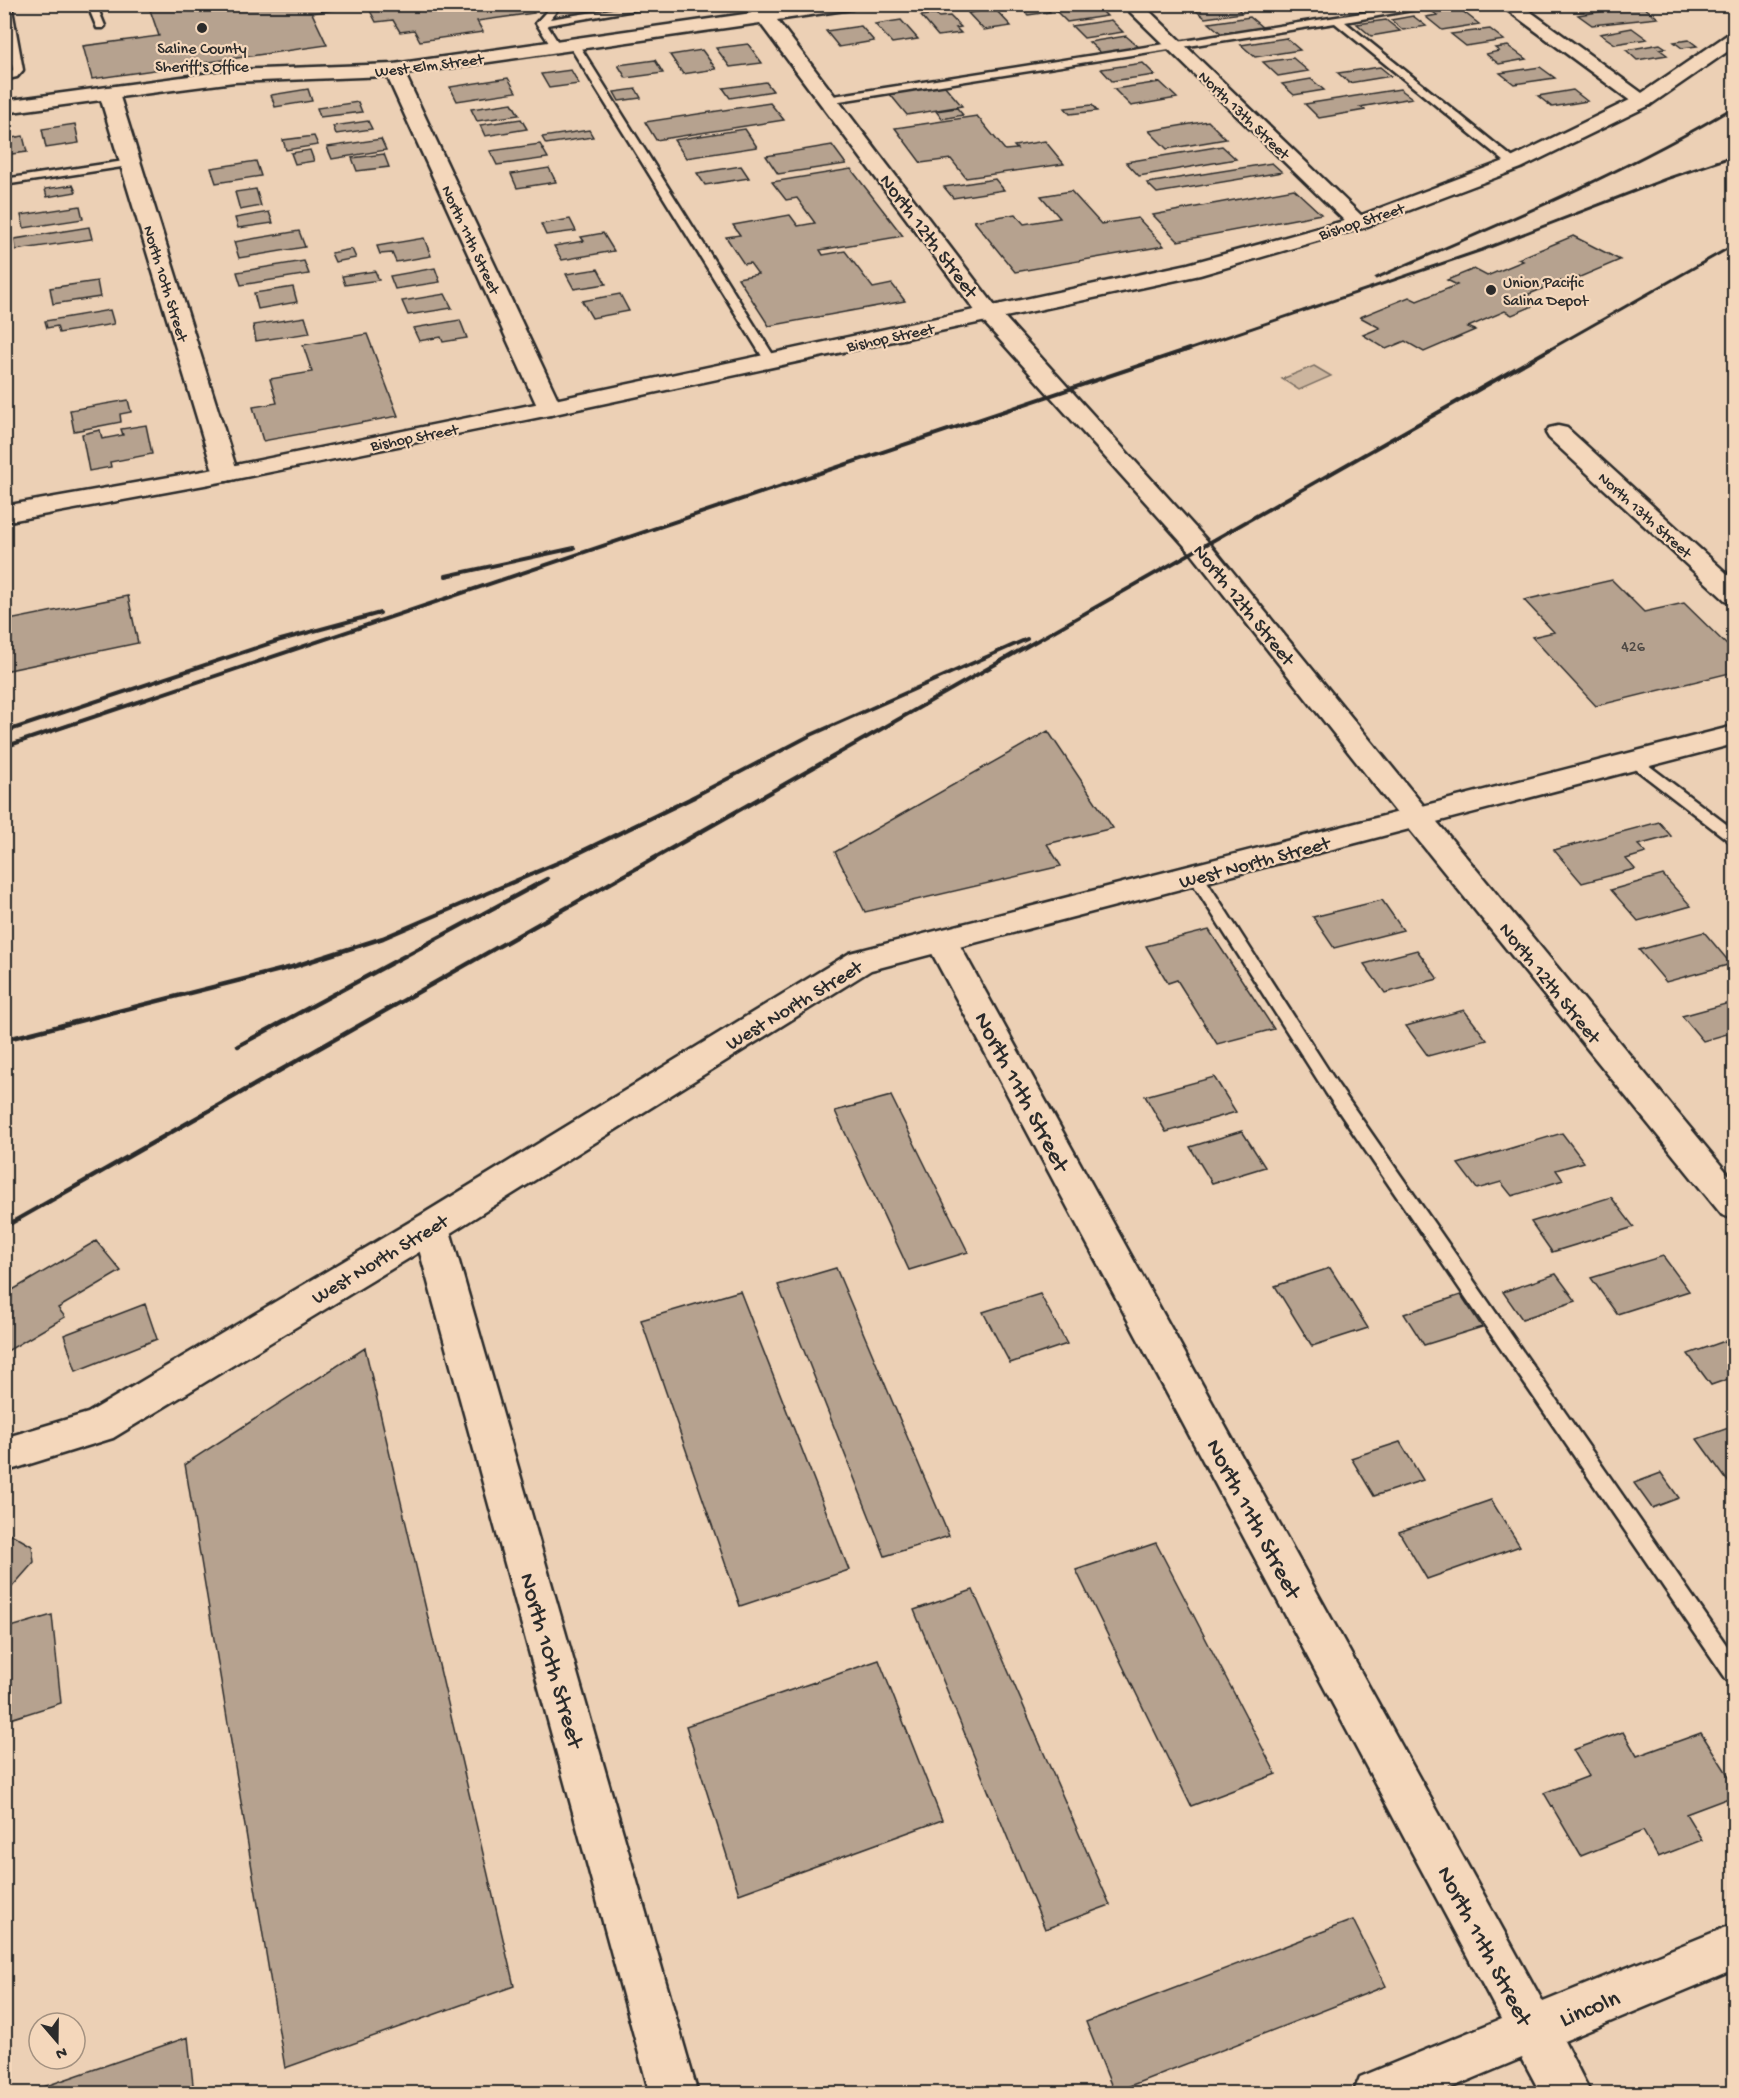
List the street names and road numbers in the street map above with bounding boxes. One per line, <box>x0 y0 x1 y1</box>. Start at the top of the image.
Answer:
street label: West Elm Street <box>374 51 486 84</box>
street label: North 13th Street <box>1193 68 1293 166</box>
street label: North 12th Street <box>873 171 982 305</box>
street label: North 11th Street <box>435 183 503 299</box>
street label: Bishop Street <box>1316 200 1409 246</box>
street label: North 10th Street <box>137 224 191 346</box>
street label: Bishop Street <box>844 321 938 358</box>
street label: Bishop Street <box>368 421 461 457</box>
street label: North 13th Street <box>1593 470 1696 565</box>
street label: North 12th Street <box>1186 541 1299 673</box>
street label: West North Street <box>1177 833 1335 896</box>
street label: North 12th Street <box>1492 919 1605 1051</box>
street label: West North Street <box>722 956 869 1057</box>
street label: North 11th Street <box>966 1008 1075 1179</box>
street label: West North Street <box>308 1210 455 1311</box>
street label: North 11th Street <box>1198 1435 1307 1606</box>
street label: North 10th Street <box>511 1570 589 1754</box>
street label: North 11th Street <box>1429 1862 1538 2033</box>
street label: Lincoln <box>1556 1985 1625 2035</box>

